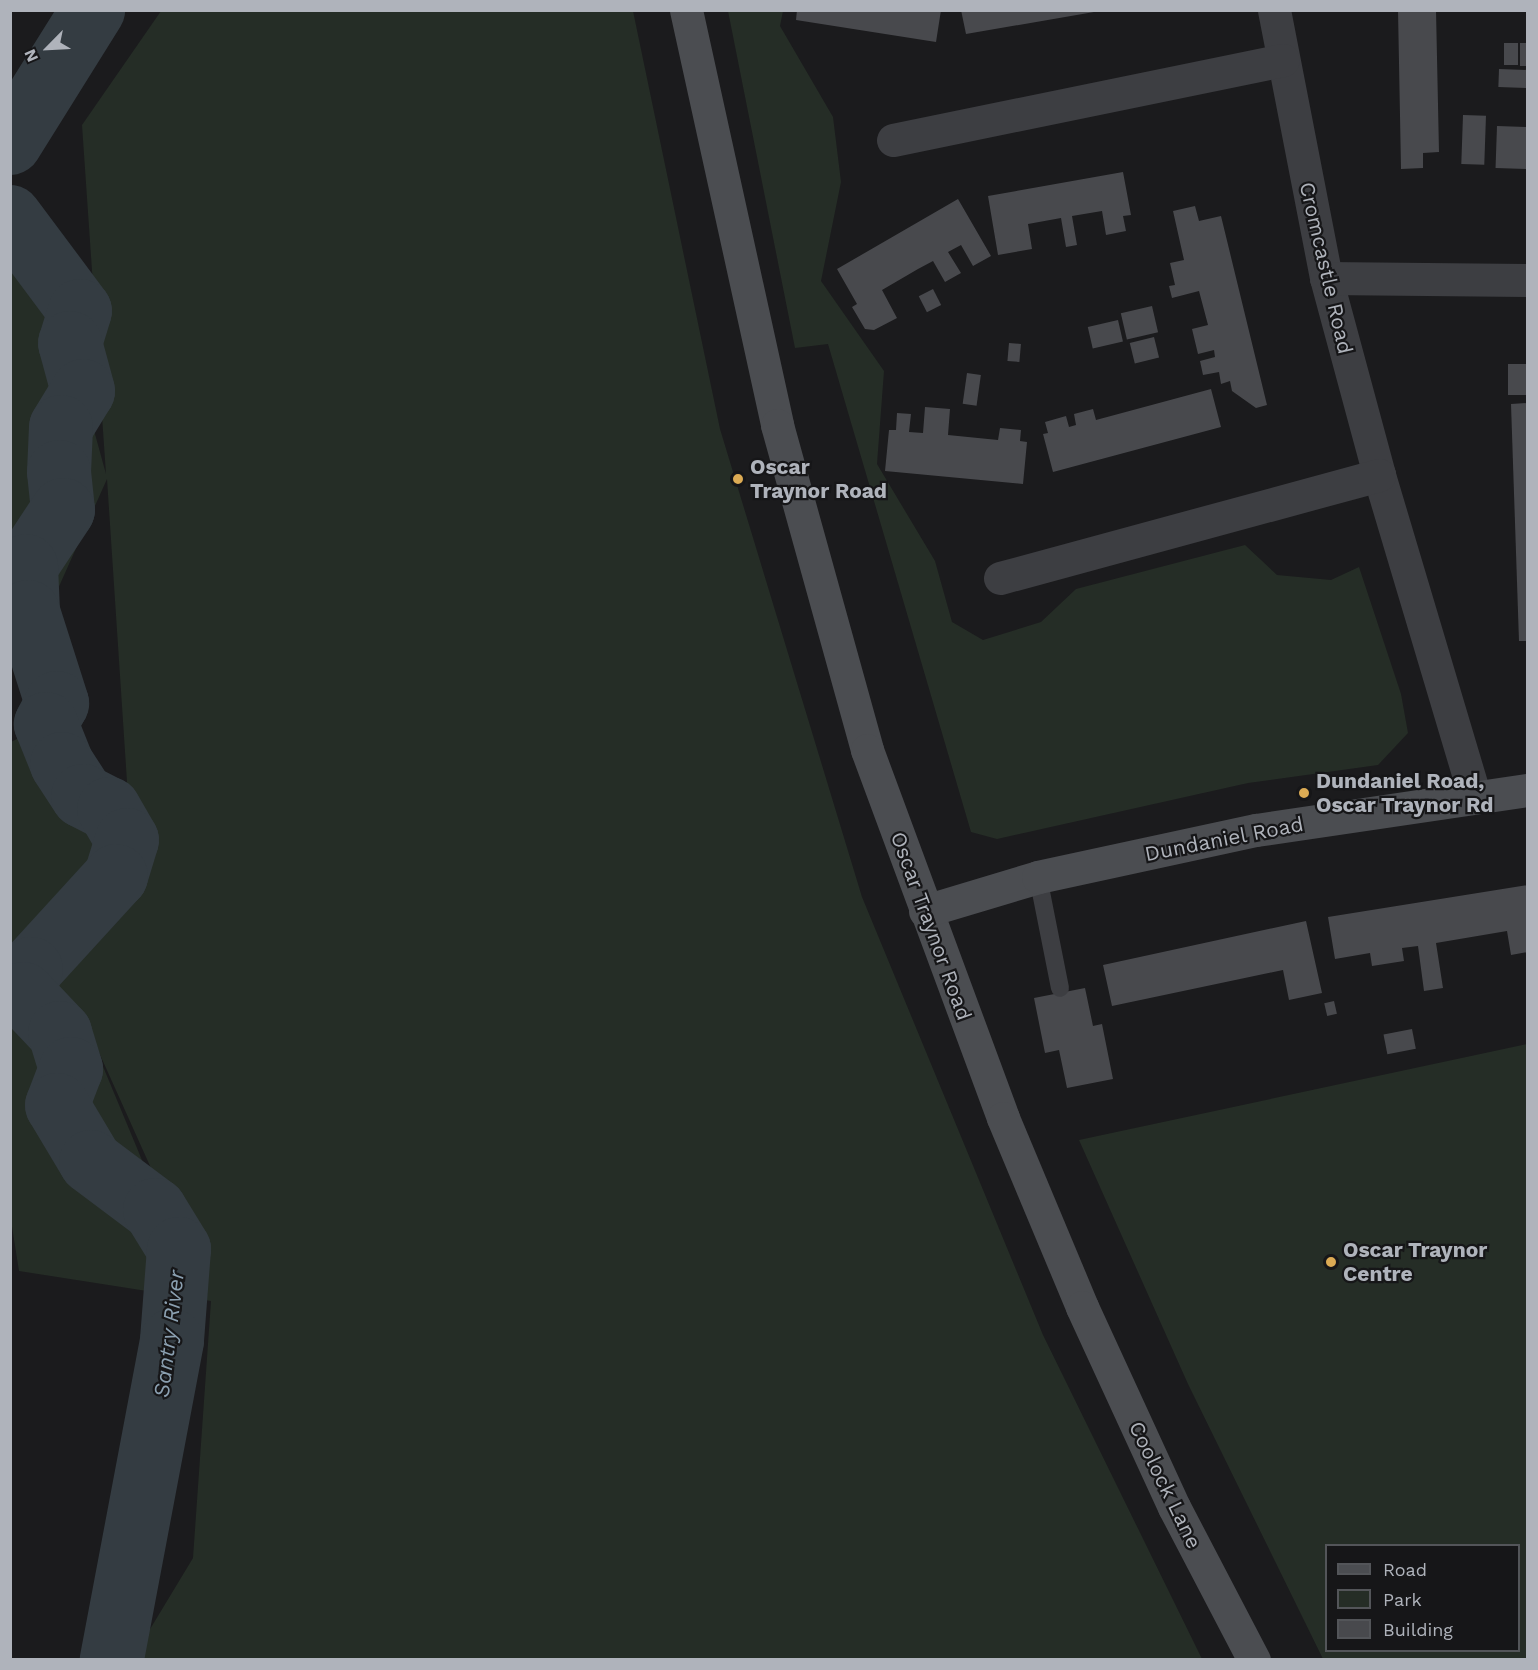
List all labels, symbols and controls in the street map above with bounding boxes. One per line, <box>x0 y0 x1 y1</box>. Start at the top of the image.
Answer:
north arrow <box>18 18 78 78</box>
text: N <box>20 46 42 65</box>
street label: Cromcastle Road <box>1294 180 1358 356</box>
place label: Oscar Traynor Road <box>750 454 887 504</box>
marker: Oscar Traynor Road <box>731 472 745 486</box>
place label: Dundaniel Road, Oscar Traynor Rd <box>1316 768 1494 818</box>
marker: Dundaniel Road, Oscar Traynor Rd <box>1297 786 1311 800</box>
street label: Dundaniel Road <box>1142 811 1306 867</box>
street label: Oscar Traynor Road <box>885 828 977 1024</box>
place label: Oscar Traynor Centre <box>1343 1237 1488 1287</box>
marker: Oscar Traynor Centre <box>1324 1255 1338 1269</box>
water label: Santry River <box>148 1269 190 1399</box>
street label: Coolock Lane <box>1123 1417 1207 1553</box>
legend <box>1325 1544 1520 1652</box>
text: Road <box>1383 1559 1427 1580</box>
text: Park <box>1383 1589 1422 1610</box>
text: Building <box>1383 1619 1453 1640</box>

